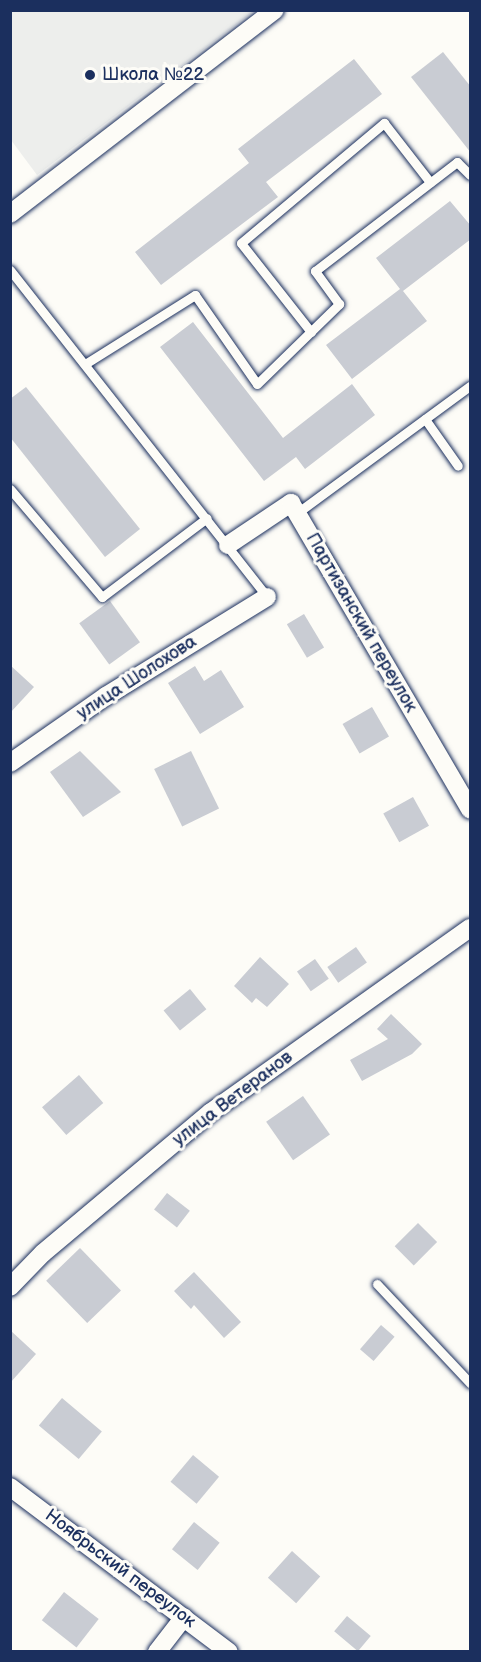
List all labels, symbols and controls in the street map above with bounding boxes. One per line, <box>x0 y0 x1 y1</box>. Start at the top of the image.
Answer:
place label: Школа №22 <box>102 64 204 86</box>
marker: Школа №22 <box>83 68 97 82</box>
street label: Партизанский переулок <box>301 529 421 717</box>
street label: улица Шолохова <box>73 631 201 725</box>
street label: улица Ветеранов <box>169 1047 297 1151</box>
street label: Ноябрьский переулок <box>40 1505 200 1633</box>

